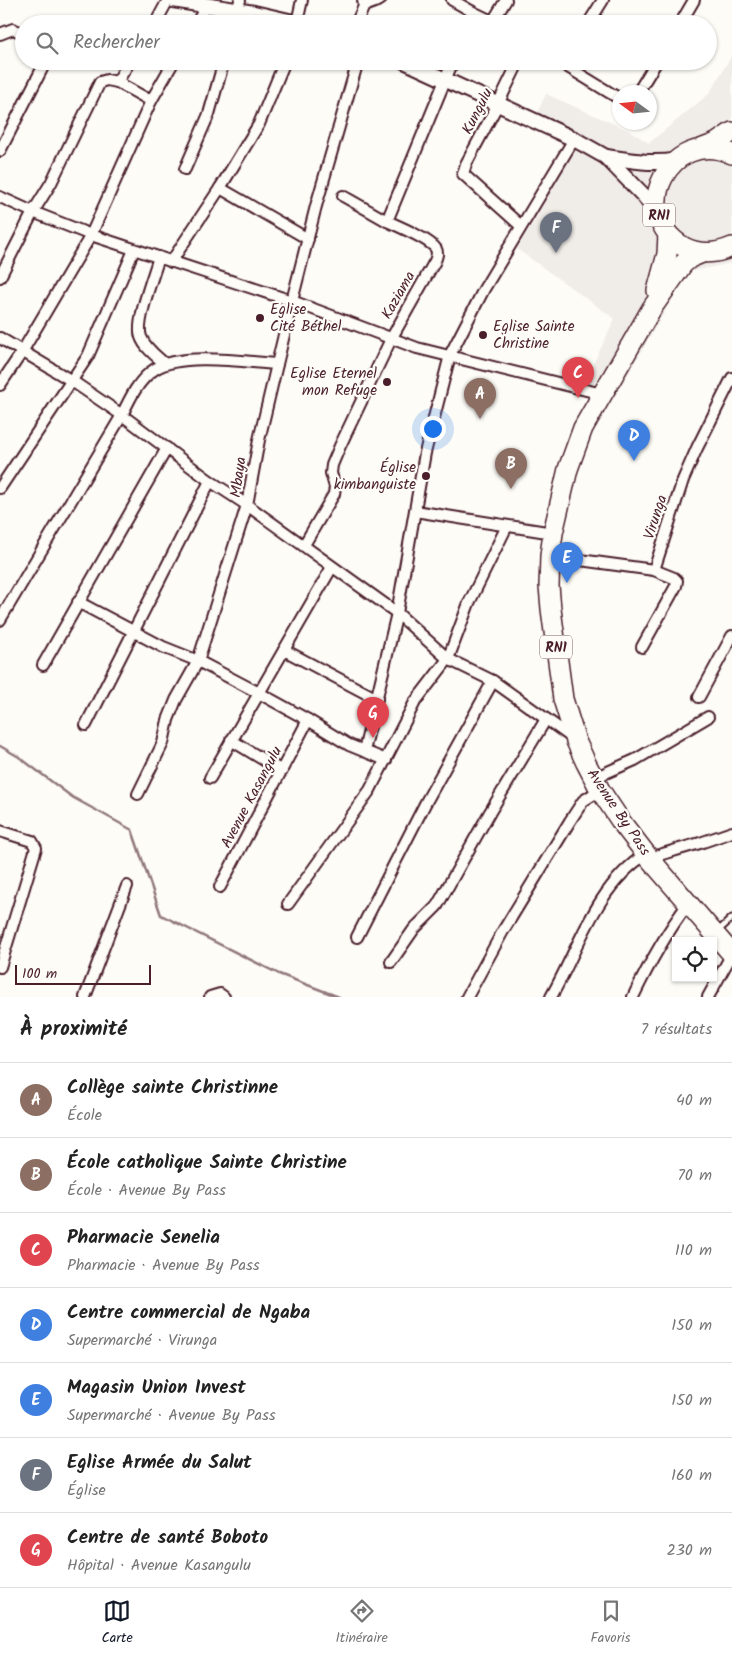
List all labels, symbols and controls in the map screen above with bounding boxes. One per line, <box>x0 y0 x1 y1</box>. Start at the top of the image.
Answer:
search box <box>15 15 717 70</box>
text: Rechercher <box>73 28 160 58</box>
icon: search <box>33 29 61 57</box>
street label: Kungulu <box>456 84 500 139</box>
north arrow <box>612 85 657 130</box>
road number: RN1 <box>643 204 675 226</box>
pin: F <box>540 212 572 253</box>
street label: Kaziama <box>375 267 422 324</box>
place label: Eglise Cité Béthel <box>270 298 342 339</box>
marker: Eglise Cité Béthel <box>254 312 266 324</box>
place label: Eglise Sainte Christine <box>493 315 575 356</box>
marker: Eglise Sainte Christine <box>477 329 489 341</box>
pin: C <box>562 357 594 398</box>
place label: Eglise Eternel mon Refuge <box>290 362 377 403</box>
marker: Eglise Eternel mon Refuge <box>381 376 393 388</box>
pin: A <box>464 378 496 419</box>
your location <box>420 416 446 442</box>
pin: D <box>618 420 650 461</box>
pin: B <box>495 448 527 489</box>
street label: Mbaya <box>224 455 254 499</box>
place label: Église kimbanguiste <box>334 456 416 497</box>
marker: Église kimbanguiste <box>420 470 432 482</box>
street label: Virunga <box>637 492 674 543</box>
pin: E <box>551 542 583 583</box>
road number: RN1 <box>540 636 572 659</box>
pin: G <box>357 697 389 738</box>
street label: Avenue Kasangulu <box>215 742 289 853</box>
street label: Avenue By Pass <box>580 764 657 862</box>
map controls <box>672 937 717 982</box>
button: locate <box>672 937 717 982</box>
scale bar <box>15 962 151 985</box>
text: 100 m <box>22 963 57 985</box>
text: À proximité <box>20 1013 127 1046</box>
text: 7 résultats <box>641 1017 712 1042</box>
text: Collège sainte Christinne <box>67 1073 278 1103</box>
text: A <box>31 1088 41 1113</box>
text: 40 m <box>676 1088 712 1113</box>
text: École <box>67 1103 102 1128</box>
text: École catholique Sainte Christine <box>67 1148 347 1178</box>
text: B <box>31 1163 41 1188</box>
text: 70 m <box>677 1163 712 1188</box>
text: École · Avenue By Pass <box>67 1178 226 1203</box>
text: Pharmacie Senelia <box>67 1223 220 1253</box>
text: C <box>31 1238 41 1263</box>
text: 110 m <box>675 1238 712 1263</box>
text: Pharmacie · Avenue By Pass <box>67 1253 260 1278</box>
text: Centre commercial de Ngaba <box>67 1298 310 1328</box>
text: D <box>31 1313 41 1338</box>
text: 150 m <box>671 1313 712 1338</box>
text: Supermarché · Virunga <box>67 1328 217 1353</box>
text: Magasin Union Invest <box>67 1373 246 1403</box>
text: E <box>32 1388 40 1413</box>
text: 150 m <box>671 1388 712 1413</box>
text: Supermarché · Avenue By Pass <box>67 1403 276 1428</box>
text: Eglise Armée du Salut <box>67 1448 252 1478</box>
text: F <box>32 1463 40 1488</box>
text: 160 m <box>671 1463 712 1488</box>
text: Église <box>67 1478 106 1503</box>
text: Centre de santé Boboto <box>67 1523 268 1553</box>
text: G <box>31 1538 41 1563</box>
text: 230 m <box>666 1538 712 1563</box>
text: Hôpital · Avenue Kasangulu <box>67 1553 251 1578</box>
tab: Carte <box>101 1597 133 1649</box>
tab: Itinéraire <box>336 1597 388 1649</box>
tab: Favoris <box>591 1597 631 1649</box>

